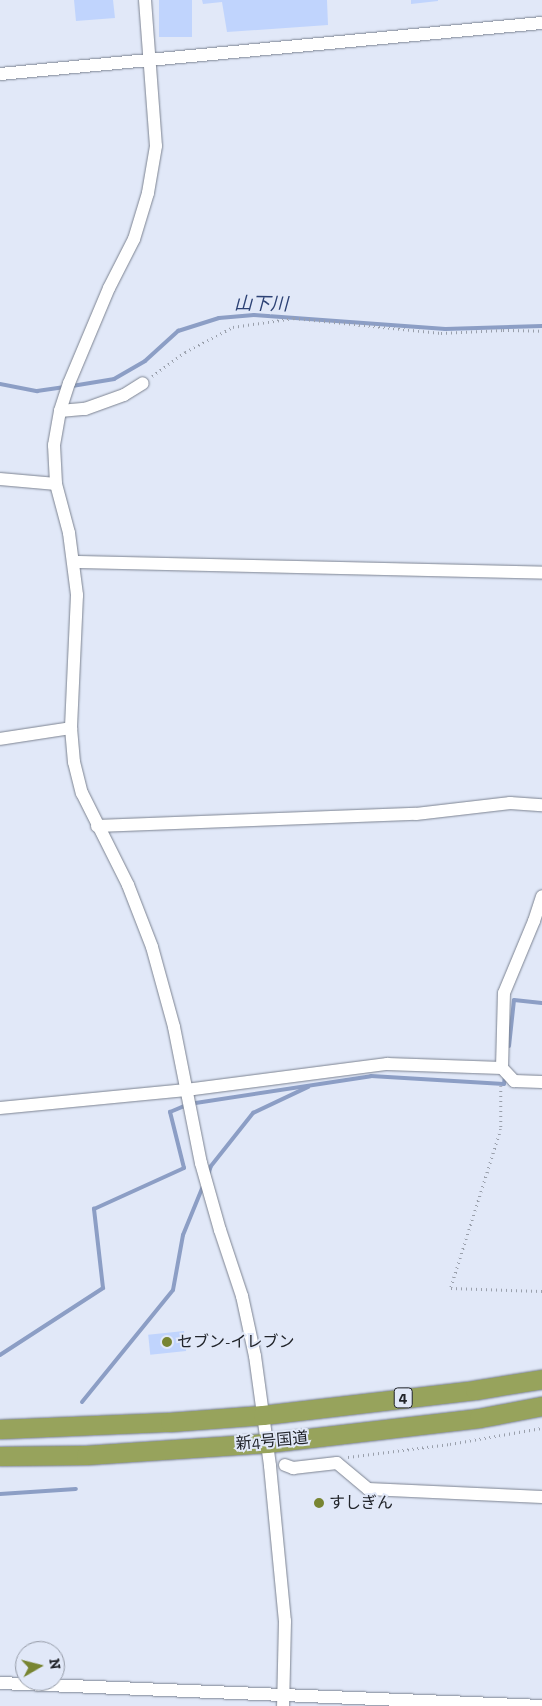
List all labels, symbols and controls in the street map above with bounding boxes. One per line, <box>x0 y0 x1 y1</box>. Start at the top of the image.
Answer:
water label: 山下川 <box>234 293 288 315</box>
place label: セブン-イレブン <box>177 1332 295 1352</box>
marker: セブン-イレブン <box>161 1336 173 1348</box>
road number: 4 <box>393 1386 413 1410</box>
street label: 新4号国道 <box>235 1428 309 1454</box>
place label: すしぎん <box>329 1493 393 1513</box>
marker: すしぎん <box>313 1497 325 1509</box>
north arrow <box>15 1641 65 1691</box>
text: N <box>45 1658 64 1670</box>

